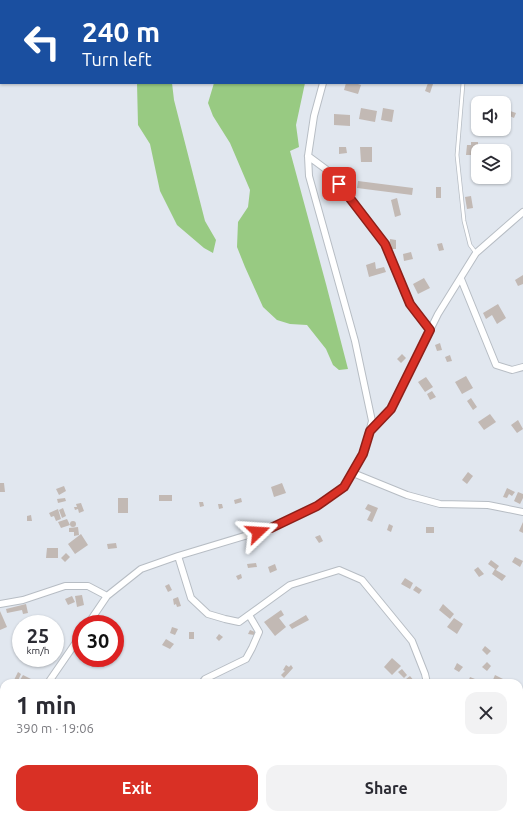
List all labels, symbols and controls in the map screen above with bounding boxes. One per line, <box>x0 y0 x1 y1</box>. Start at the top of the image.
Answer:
icon: left <box>16 16 68 68</box>
text: 240 m <box>82 16 160 47</box>
text: Turn left <box>82 49 152 69</box>
map controls <box>471 96 511 184</box>
button: sound <box>471 96 511 136</box>
button: layers <box>471 144 511 184</box>
pin <box>322 167 356 201</box>
icon: arrive <box>328 173 350 195</box>
position arrow <box>237 511 279 553</box>
speed limit sign: 30 <box>72 615 124 667</box>
text: 25 <box>27 624 49 647</box>
text: km/h <box>26 645 50 656</box>
text: 1 min <box>16 692 77 719</box>
button: close <box>465 692 507 734</box>
text: 390 m · 19:06 <box>16 721 94 735</box>
button: Exit <box>16 765 258 811</box>
button: Share <box>266 765 507 811</box>

